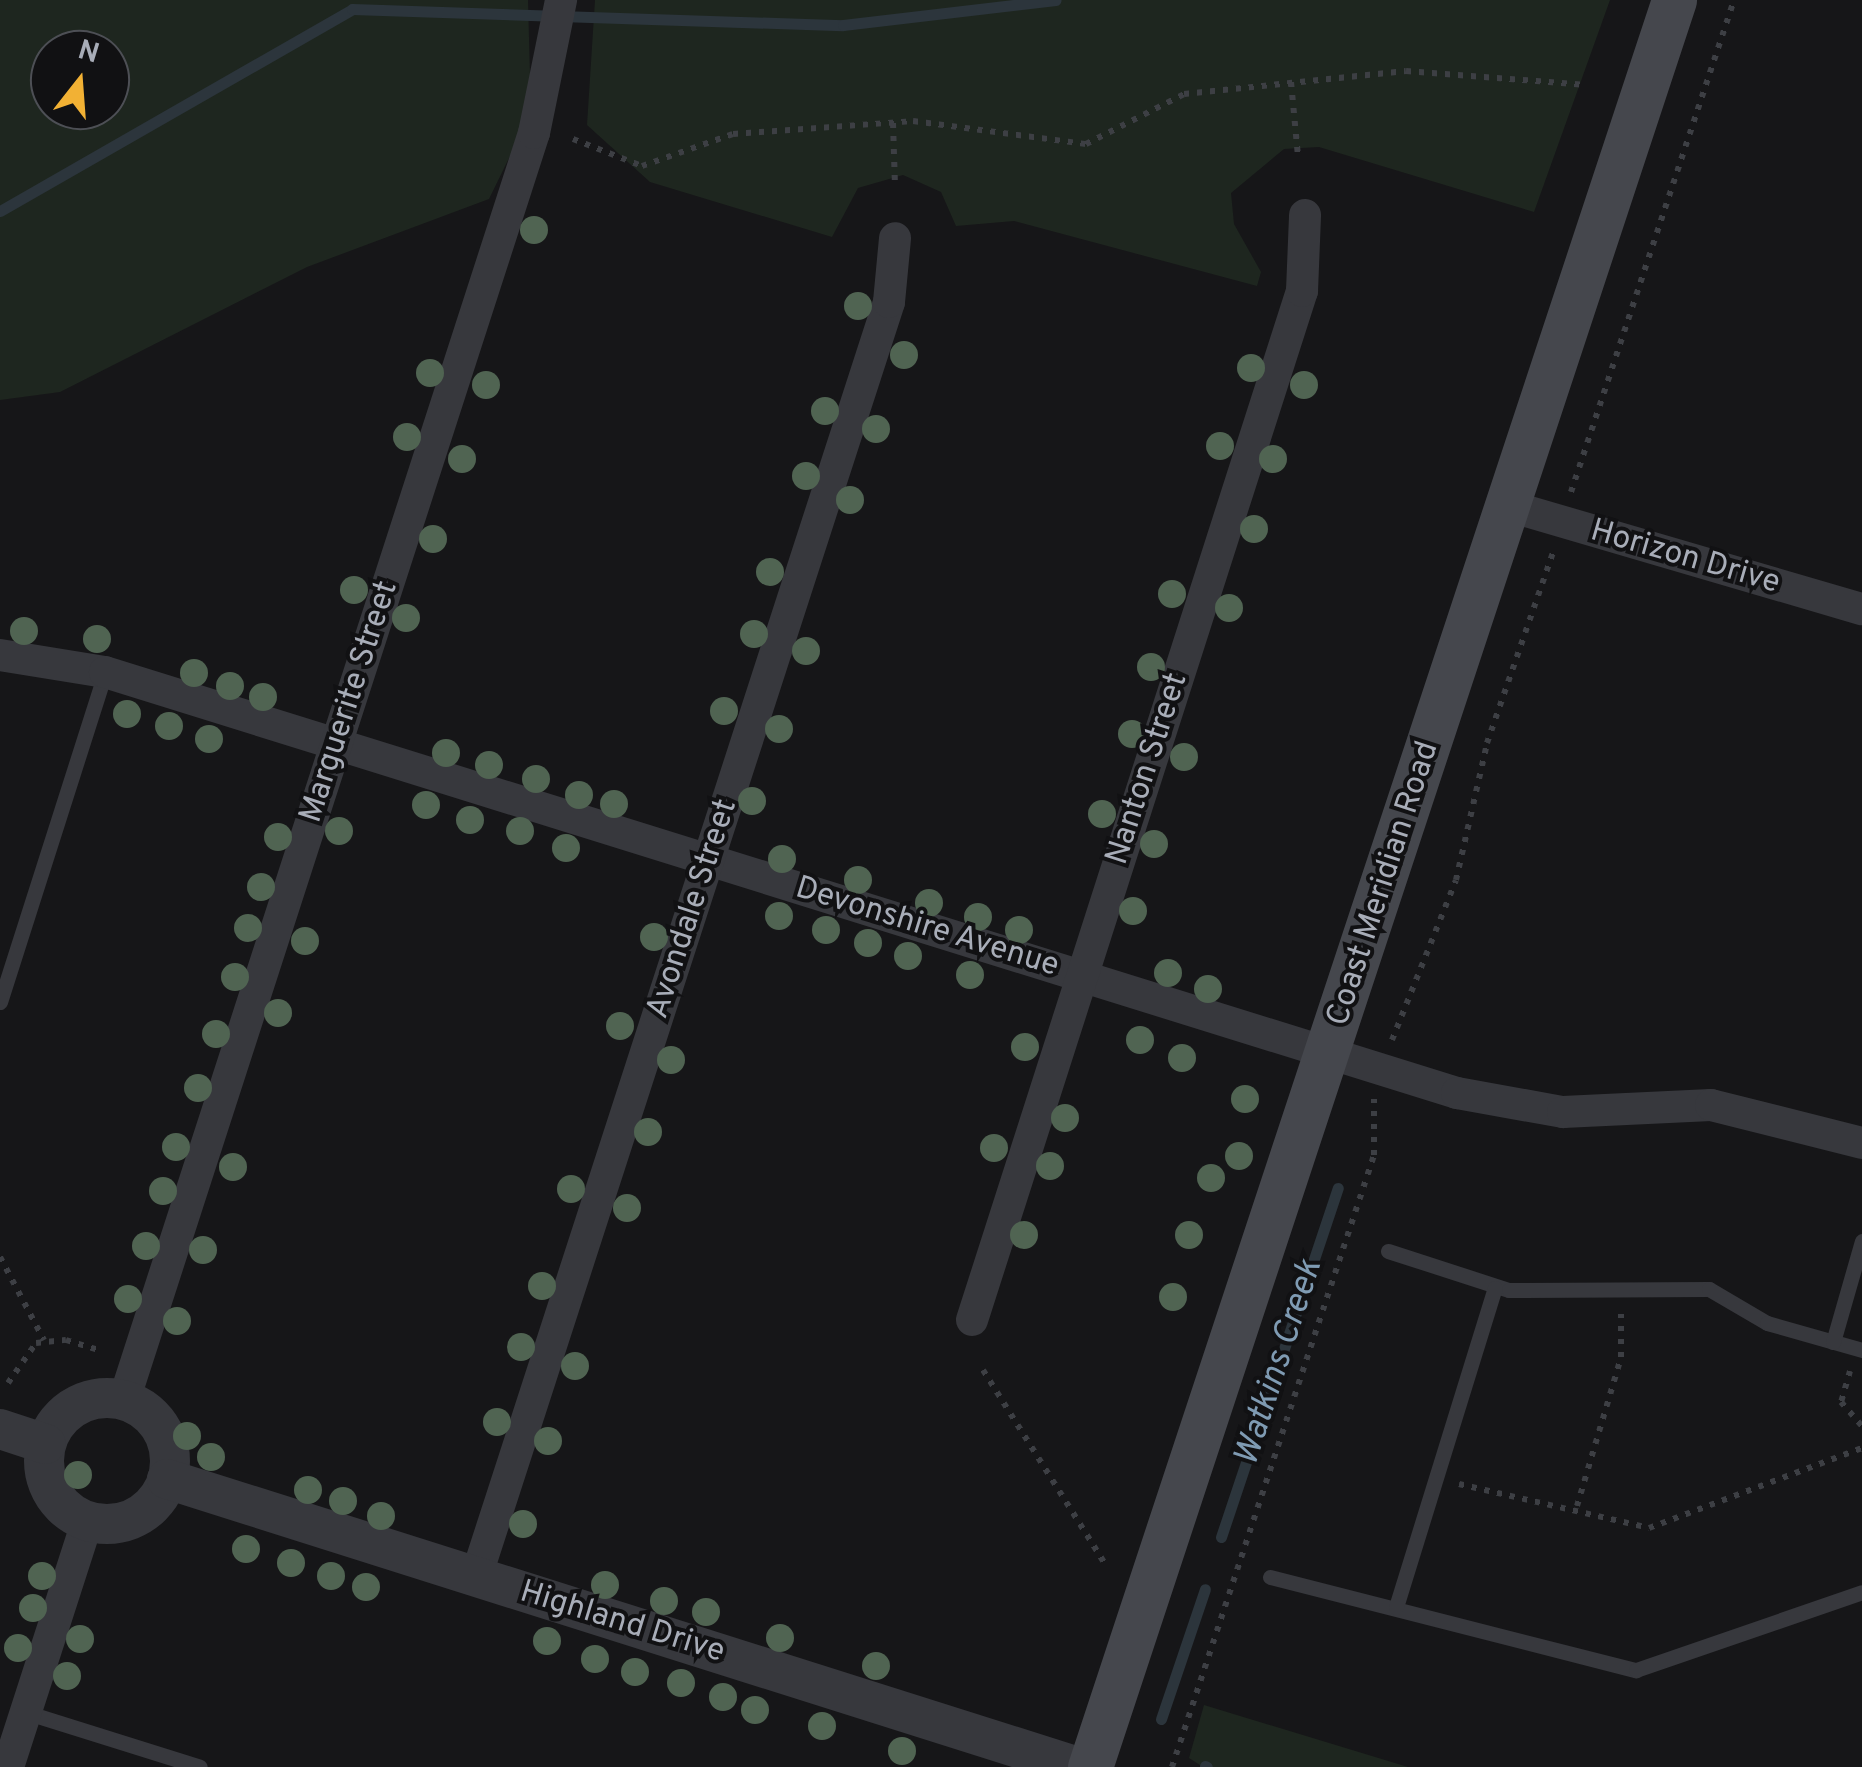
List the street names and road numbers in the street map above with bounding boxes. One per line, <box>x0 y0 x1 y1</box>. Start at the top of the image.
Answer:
street label: Horizon Drive <box>1586 513 1784 603</box>
street label: Marguerite Street <box>293 576 407 828</box>
street label: Nanton Street <box>1099 668 1197 870</box>
street label: Coast Meridian Road <box>1320 737 1448 1031</box>
street label: Avondale Street <box>639 794 747 1024</box>
street label: Devonshire Avenue <box>790 870 1064 986</box>
street label: Highland Drive <box>515 1574 729 1672</box>

